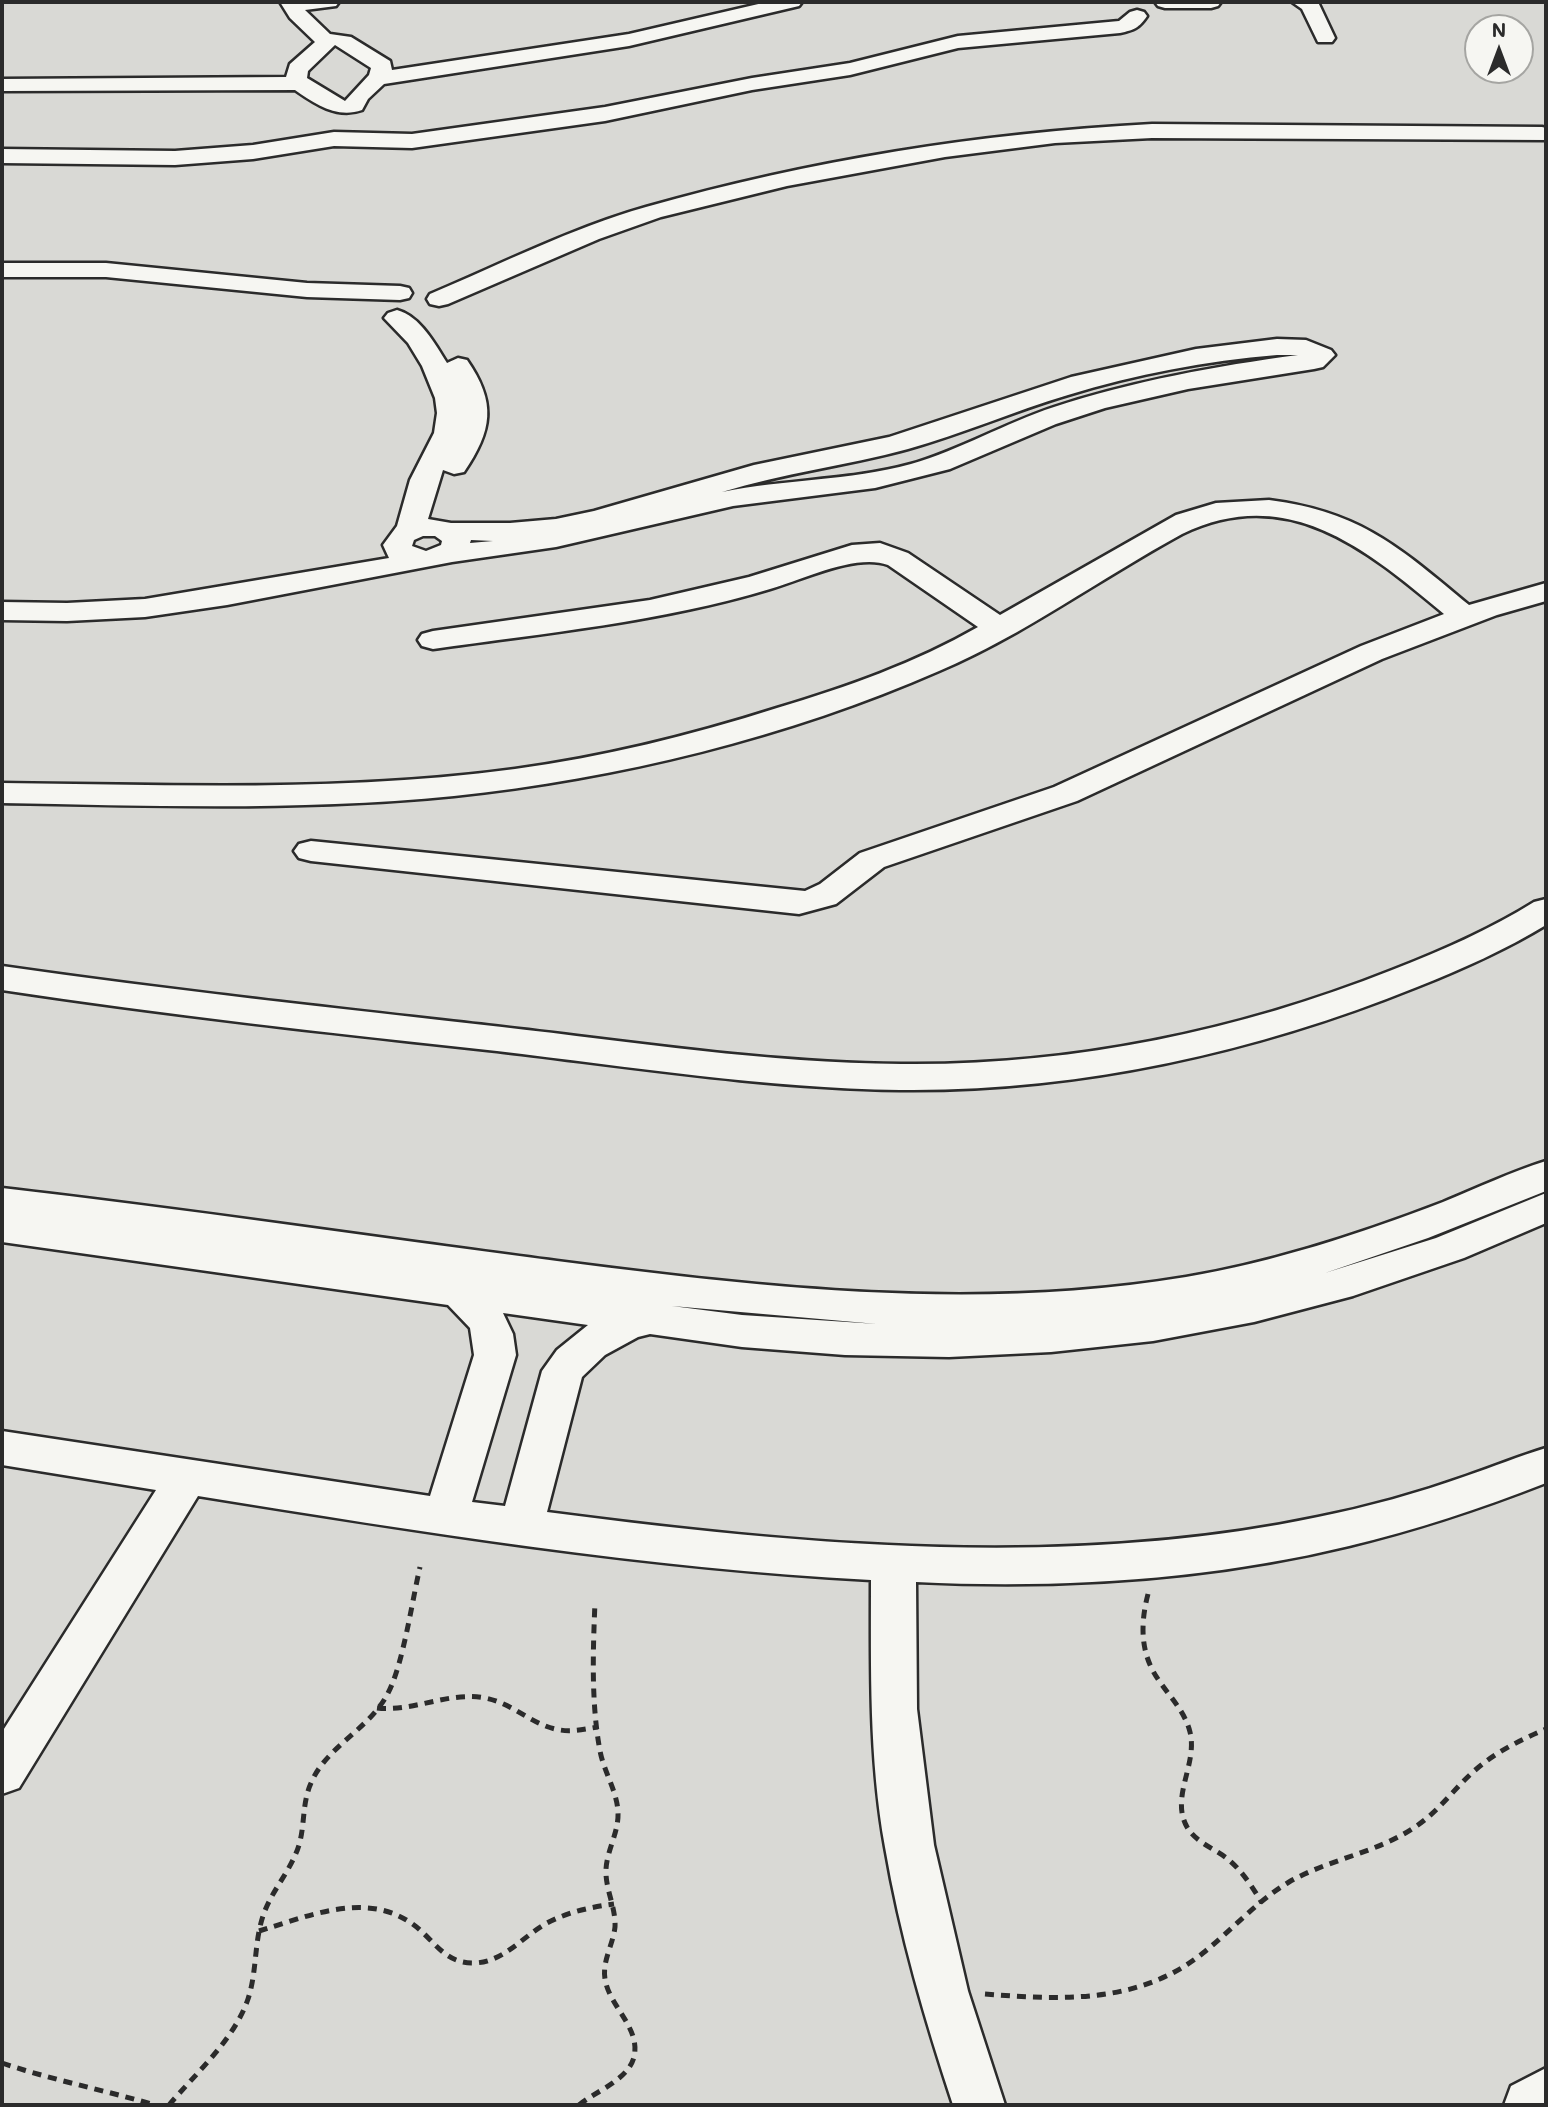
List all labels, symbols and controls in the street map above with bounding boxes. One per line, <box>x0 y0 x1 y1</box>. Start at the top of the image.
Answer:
north arrow <box>1464 14 1534 84</box>
text: N <box>1492 17 1506 42</box>

